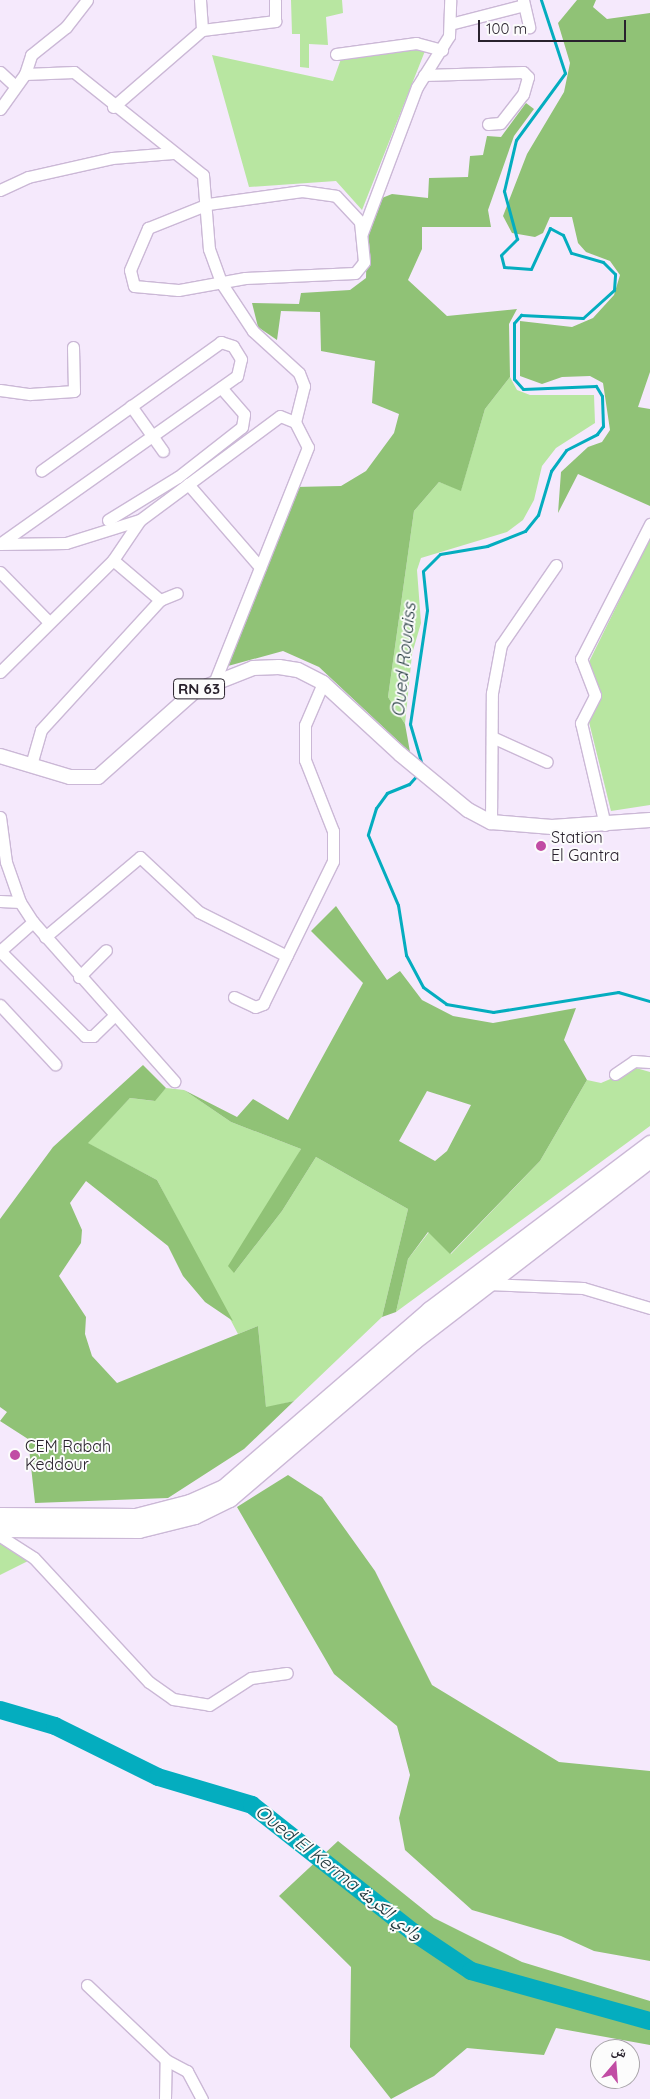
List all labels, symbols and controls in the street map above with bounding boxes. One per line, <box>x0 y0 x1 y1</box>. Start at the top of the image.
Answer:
scale bar <box>480 10 628 42</box>
text: 100 m <box>486 19 527 38</box>
water label: Oued Rouaiss <box>387 602 421 718</box>
road number: RN 63 <box>173 676 225 702</box>
place label: Station El Gantra <box>551 827 620 865</box>
marker: Station El Gantra <box>535 840 547 852</box>
place label: CEM Rabah Keddour <box>25 1436 111 1474</box>
marker: CEM Rabah Keddour <box>9 1449 21 1461</box>
water label: Oued El Kerma وادي الكرمة <box>251 1801 427 1945</box>
north arrow <box>590 2039 640 2089</box>
text: ش <box>609 2040 629 2062</box>

